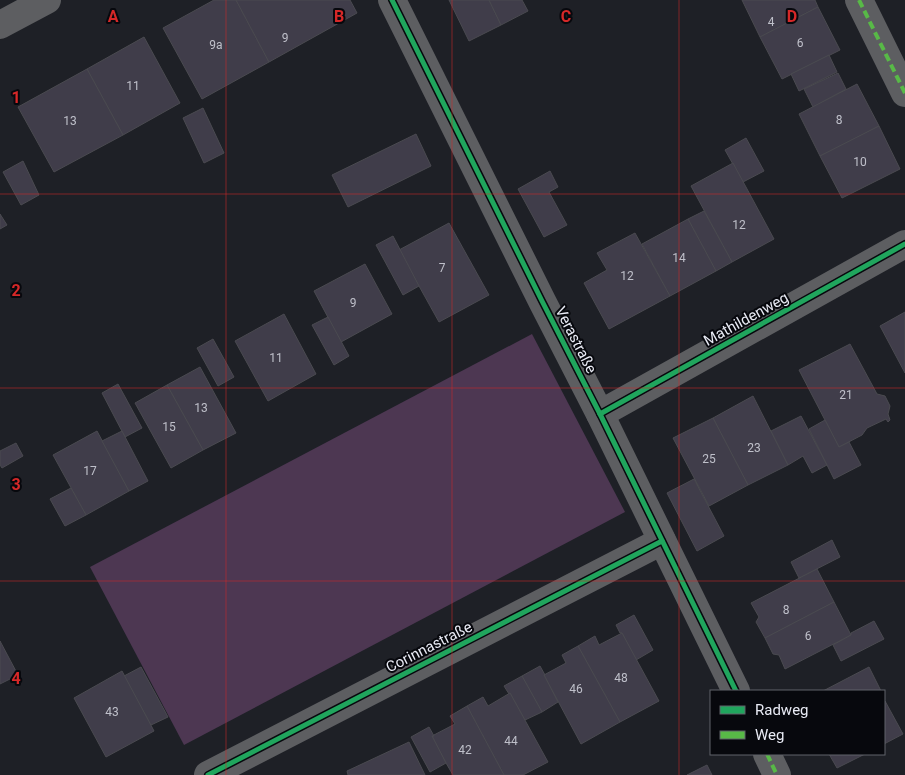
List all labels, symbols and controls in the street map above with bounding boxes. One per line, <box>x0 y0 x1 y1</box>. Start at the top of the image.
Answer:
text: A <box>108 7 119 26</box>
text: B <box>334 7 344 26</box>
text: C <box>561 7 571 26</box>
text: D <box>787 7 797 26</box>
house number: 4 <box>768 15 775 29</box>
house number: 9 <box>282 31 288 45</box>
house number: 6 <box>797 36 804 50</box>
house number: 9a <box>209 38 223 52</box>
house number: 11 <box>126 79 140 93</box>
text: 1 <box>11 88 21 107</box>
house number: 8 <box>836 113 843 127</box>
house number: 13 <box>63 114 77 128</box>
house number: 10 <box>853 155 867 169</box>
house number: 12 <box>732 218 746 232</box>
house number: 14 <box>672 251 686 265</box>
house number: 7 <box>439 261 446 275</box>
house number: 12 <box>620 269 634 283</box>
text: 2 <box>11 281 21 300</box>
street label: Mathildenweg <box>700 288 792 350</box>
house number: 9 <box>350 296 356 310</box>
street label: Verastraße <box>551 304 601 376</box>
house number: 11 <box>269 351 283 365</box>
house number: 21 <box>839 388 853 402</box>
house number: 13 <box>194 401 208 415</box>
house number: 15 <box>162 420 176 434</box>
house number: 23 <box>747 441 761 455</box>
house number: 25 <box>702 452 716 466</box>
house number: 17 <box>83 464 97 478</box>
text: 3 <box>11 475 21 494</box>
house number: 8 <box>783 603 790 617</box>
street label: Corinnastraße <box>383 618 475 676</box>
house number: 6 <box>805 629 812 643</box>
text: 4 <box>11 669 21 688</box>
house number: 48 <box>614 671 628 685</box>
house number: 46 <box>569 682 583 696</box>
legend <box>710 690 885 755</box>
text: Radweg <box>755 701 809 719</box>
house number: 43 <box>105 705 119 719</box>
text: Weg <box>755 726 784 744</box>
house number: 44 <box>504 734 518 748</box>
house number: 42 <box>458 743 472 757</box>

